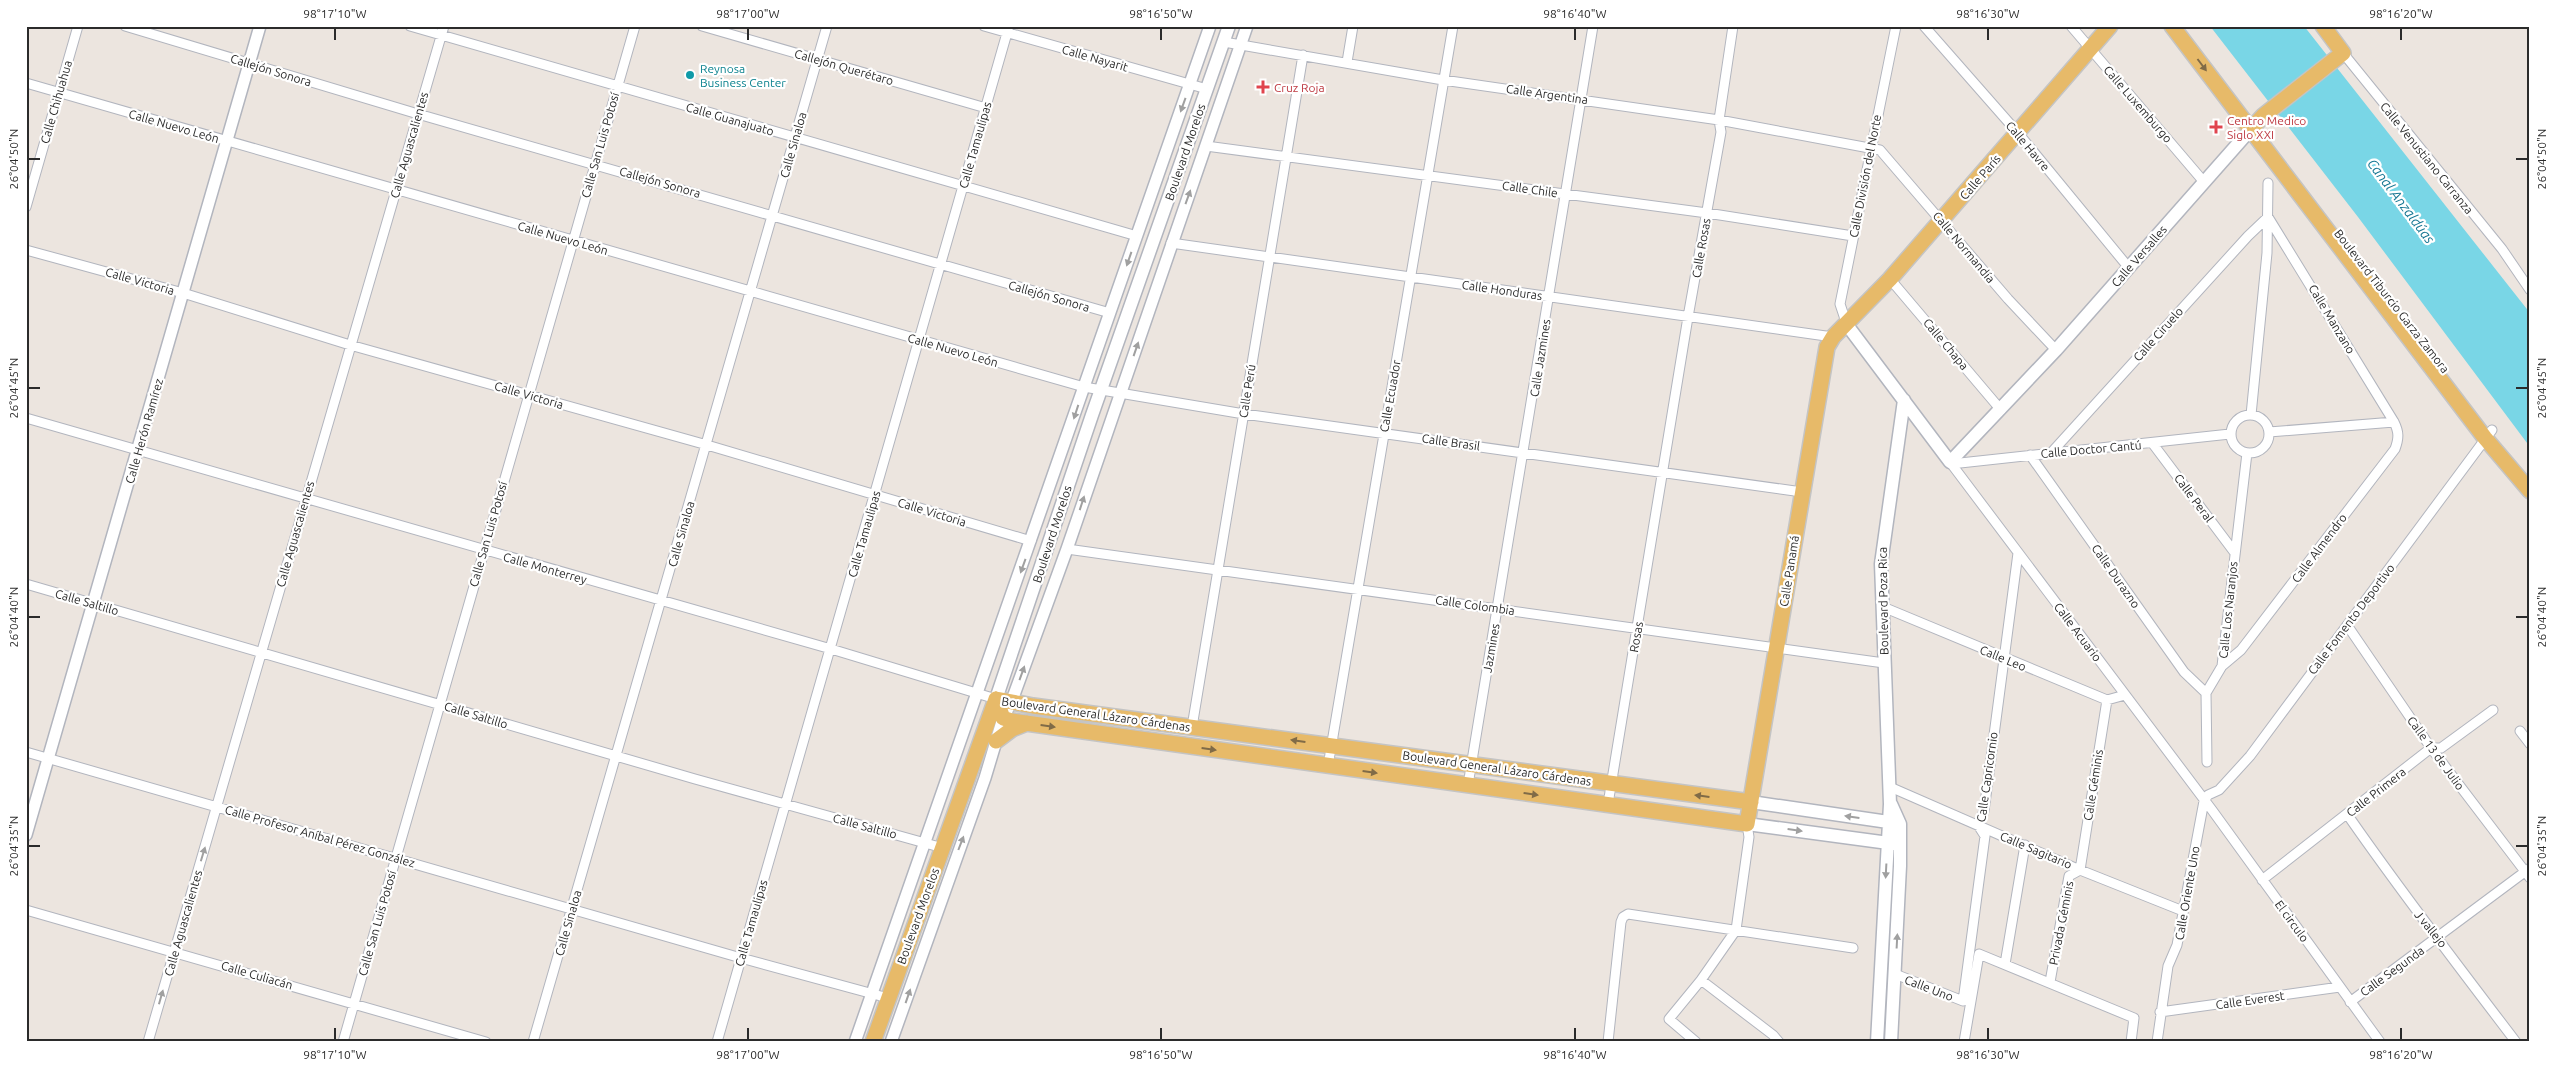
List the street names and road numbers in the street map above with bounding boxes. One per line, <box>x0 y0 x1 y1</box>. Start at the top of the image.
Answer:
street label: Calle Nayarit <box>1061 42 1130 74</box>
street label: Callejón Querétaro <box>793 47 895 87</box>
street label: Callejón Sonora <box>229 52 313 88</box>
street label: Calle Chihuahua <box>38 59 74 145</box>
street label: Calle Luxemburgo <box>2101 63 2175 145</box>
street label: Calle Argentina <box>1505 82 1589 106</box>
street label: Calle Aguascalientes <box>388 90 430 200</box>
street label: Calle San Luis Potosí <box>579 90 622 199</box>
street label: Calle Guanajuato <box>685 100 775 138</box>
street label: Calle Tamaulipas <box>956 100 994 190</box>
street label: Calle Venustiano Carranza <box>2378 100 2476 216</box>
street label: Boulevard Morelos <box>1162 102 1208 202</box>
street label: Calle Nuevo León <box>127 107 221 145</box>
street label: Calle Sinaloa <box>777 111 809 179</box>
street label: Calle División del Norte <box>1847 113 1883 239</box>
street label: Calle Havre <box>2004 119 2052 173</box>
street label: Calle París <box>1957 152 2003 202</box>
street label: Callejón Sonora <box>618 164 702 200</box>
street label: Calle Chile <box>1501 179 1559 199</box>
street label: Calle Normandía <box>1930 209 1998 285</box>
street label: Calle Rosas <box>1689 217 1713 279</box>
street label: Calle Nuevo León <box>516 219 610 257</box>
street label: Calle Versalles <box>2109 223 2169 289</box>
street label: Boulevard Tiburcio Garza Zamora <box>2332 227 2452 375</box>
street label: Calle Victoria <box>104 265 176 297</box>
street label: Callejón Sonora <box>1007 278 1091 314</box>
street label: Calle Honduras <box>1461 278 1543 302</box>
street label: Calle Manzano <box>2306 282 2358 356</box>
street label: Calle Ciruelo <box>2131 305 2185 363</box>
street label: Calle Chapa <box>1921 316 1971 372</box>
street label: Calle Jazmines <box>1527 318 1553 398</box>
street label: Calle Nuevo León <box>906 331 1000 369</box>
street label: Calle Ecuador <box>1377 358 1403 433</box>
street label: Calle Perú <box>1236 363 1258 419</box>
street label: Calle Herón Ramírez <box>123 376 165 485</box>
street label: Calle Victoria <box>493 379 565 411</box>
street label: Calle Brasil <box>1421 431 1481 453</box>
street label: Calle Doctor Cantú <box>2040 438 2142 460</box>
street label: Calle Peral <box>2172 471 2216 525</box>
street label: Calle Aguascalientes <box>274 479 316 589</box>
street label: Calle San Luis Potosí <box>467 479 510 588</box>
street label: Boulevard Morelos <box>1030 484 1074 584</box>
street label: Calle Tamaulipas <box>845 489 883 579</box>
street label: Calle Victoria <box>896 495 968 529</box>
street label: Calle Sinaloa <box>665 500 697 568</box>
street label: Calle Almendro <box>2289 511 2349 585</box>
street label: Calle Panamá <box>1777 534 1801 608</box>
street label: Calle Durazno <box>2089 542 2143 610</box>
street label: Boulevard Poza Rica <box>1876 547 1890 655</box>
street label: Calle Monterrey <box>502 550 588 586</box>
street label: Calle Los Naranjos <box>2216 561 2240 659</box>
street label: Calle Fomento Deportivo <box>2305 561 2397 677</box>
street label: Calle Saltillo <box>54 587 120 617</box>
street label: Calle Colombia <box>1434 593 1516 617</box>
street label: Calle Acuario <box>2052 600 2104 664</box>
street label: Rosas <box>1627 621 1645 653</box>
street label: Jazmines <box>1480 622 1502 674</box>
street label: Calle Leo <box>1978 643 2028 673</box>
street label: Boulevard General Lázaro Cárdenas <box>1001 694 1191 734</box>
street label: Calle Saltillo <box>443 699 509 731</box>
street label: Calle 13 de Julio <box>2405 714 2467 792</box>
street label: Calle Capricornio <box>1974 731 2000 823</box>
street label: Boulevard General Lázaro Cárdenas <box>1402 748 1592 788</box>
street label: Calle Géminis <box>2081 748 2105 822</box>
street label: Calle Primera <box>2344 765 2408 819</box>
street label: Calle Profesor Aníbal Pérez González <box>223 803 417 870</box>
street label: Calle Saltillo <box>832 811 898 841</box>
street label: Calle Sagitario <box>1998 829 2074 871</box>
street label: Calle Oriente Uno <box>2172 845 2202 941</box>
street label: Boulevard Morelos <box>895 866 941 966</box>
street label: Calle Aguascalientes <box>162 868 204 978</box>
street label: Calle San Luis Potosí <box>356 868 399 977</box>
street label: Calle Tamaulipas <box>732 878 770 968</box>
street label: Privada Géminis <box>2046 880 2076 966</box>
street label: Calle Sinaloa <box>552 889 584 957</box>
street label: El circulo <box>2273 898 2311 944</box>
street label: J vallejo <box>2412 908 2450 950</box>
street label: Calle Segunda <box>2357 943 2427 999</box>
street label: Calle Culiacán <box>220 959 294 991</box>
street label: Calle Uno <box>1903 973 1955 1003</box>
street label: Calle Everest <box>2215 989 2286 1011</box>

